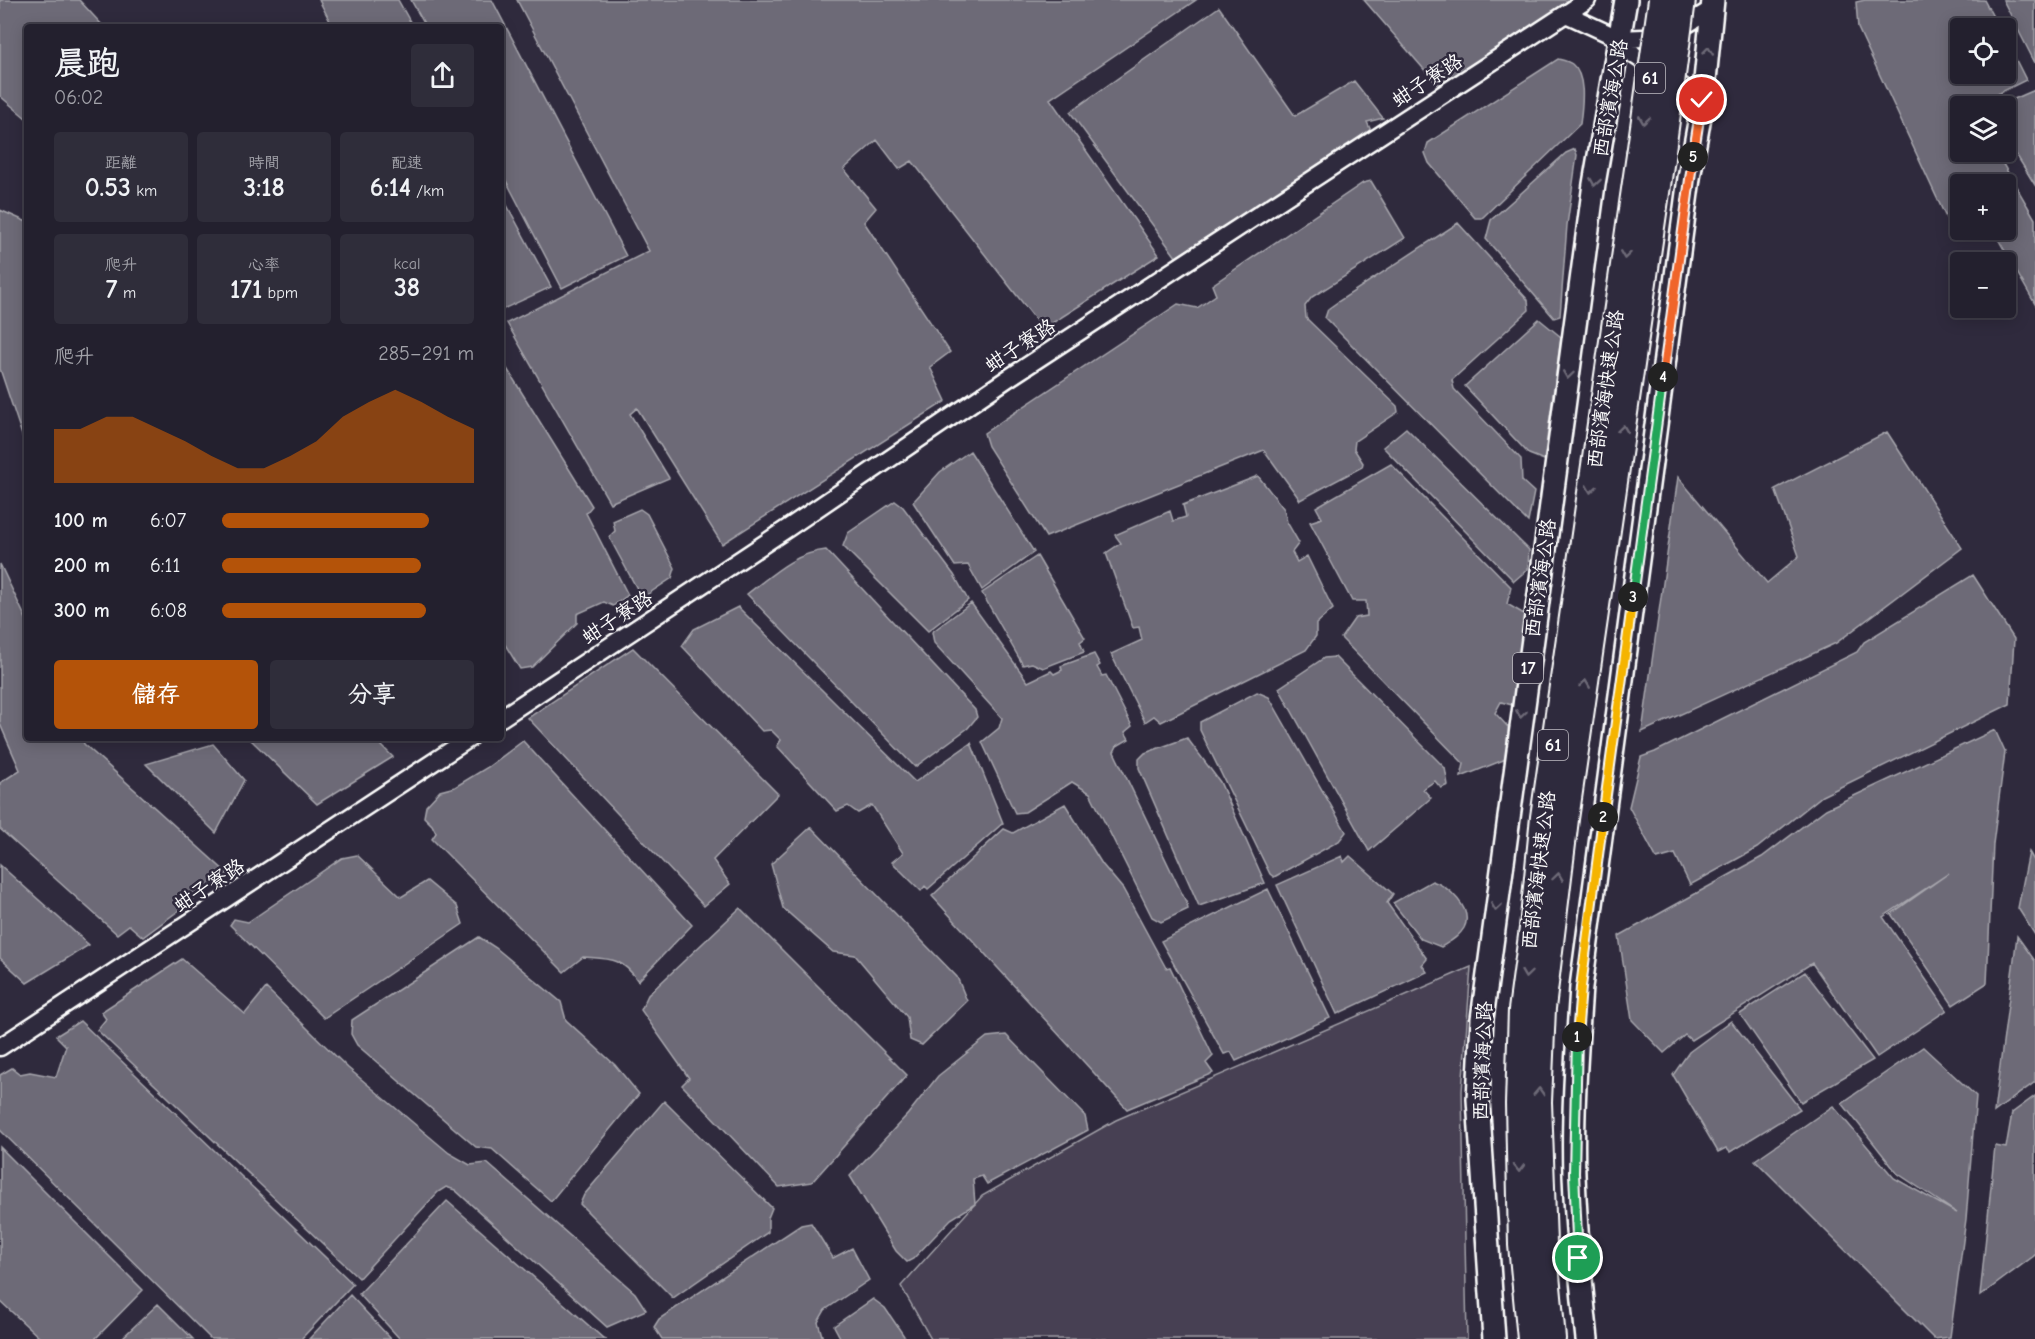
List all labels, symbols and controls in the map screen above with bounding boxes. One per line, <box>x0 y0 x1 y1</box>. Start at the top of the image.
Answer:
map controls <box>1950 18 2016 318</box>
button: locate <box>1950 18 2016 84</box>
street label: 西部濱海公路 <box>1589 36 1632 159</box>
text: 晨跑 <box>54 44 120 82</box>
button: share <box>411 44 474 107</box>
one-way arrow <box>1701 46 1714 56</box>
street label: 蚶子寮路 <box>1387 48 1468 112</box>
road number: 61 <box>1635 63 1665 93</box>
pin <box>1676 74 1727 125</box>
icon: check <box>1685 83 1718 116</box>
text: 06:02 <box>54 86 103 109</box>
button: layers <box>1950 96 2016 162</box>
one-way arrow <box>1639 116 1651 125</box>
pin: 5 <box>1678 142 1708 172</box>
text: 5 <box>1689 148 1697 166</box>
text: 距離 <box>105 154 137 172</box>
text: 時間 <box>248 154 280 172</box>
text: 配速 <box>391 154 423 172</box>
text: 0.53 <box>85 173 131 203</box>
text: 3:18 <box>243 173 285 203</box>
text: 6:14 <box>370 173 411 203</box>
button: + <box>1950 174 2016 240</box>
one-way arrow <box>1589 177 1601 186</box>
text: km <box>131 182 157 200</box>
text: /km <box>411 182 444 200</box>
one-way arrow <box>1619 250 1631 259</box>
button: − <box>1950 252 2016 318</box>
text: kcal <box>394 255 420 273</box>
text: 爬升 <box>105 256 137 274</box>
text: 心率 <box>248 256 280 274</box>
text: 38 <box>394 273 420 303</box>
text: 7 <box>106 275 118 305</box>
text: 171 <box>230 275 262 305</box>
text: m <box>118 284 136 302</box>
text: bpm <box>262 284 298 302</box>
street label: 西部濱海快速公路 <box>1583 307 1628 470</box>
street label: 蚶子寮路 <box>980 313 1061 377</box>
text: 285–291 m <box>378 342 474 365</box>
text: 爬升 <box>54 345 94 368</box>
pin: 4 <box>1648 362 1678 392</box>
text: 4 <box>1659 368 1667 386</box>
one-way arrow <box>1562 370 1574 379</box>
one-way arrow <box>1616 424 1628 433</box>
one-way arrow <box>1585 485 1597 494</box>
text: 100 m <box>54 509 108 532</box>
text: 6:07 <box>150 509 186 532</box>
street label: 西部濱海公路 <box>1521 516 1560 639</box>
text: 200 m <box>54 554 110 577</box>
text: 6:11 <box>150 554 180 577</box>
pin: 3 <box>1618 582 1648 612</box>
street label: 蚶子寮路 <box>577 585 658 649</box>
text: 3 <box>1629 588 1637 606</box>
text: 300 m <box>54 599 110 622</box>
text: 6:08 <box>150 599 187 622</box>
road number: 17 <box>1513 653 1543 683</box>
button: 儲存 <box>54 660 258 729</box>
button: 分享 <box>270 660 474 729</box>
one-way arrow <box>1579 679 1591 688</box>
one-way arrow <box>1516 709 1528 718</box>
road number: 61 <box>1538 730 1568 760</box>
street label: 西部濱海快速公路 <box>1517 788 1560 951</box>
pin: 2 <box>1588 802 1618 832</box>
text: 2 <box>1599 808 1607 826</box>
street label: 蚶子寮路 <box>169 853 250 917</box>
one-way arrow <box>1551 872 1564 882</box>
one-way arrow <box>1490 902 1502 912</box>
one-way arrow <box>1520 969 1532 978</box>
street label: 西部濱海公路 <box>1469 1000 1496 1121</box>
pin: 1 <box>1562 1022 1592 1052</box>
text: 1 <box>1574 1028 1580 1046</box>
one-way arrow <box>1533 1088 1546 1097</box>
one-way arrow <box>1513 1164 1526 1173</box>
pin <box>1552 1232 1603 1283</box>
icon: arrive <box>1561 1241 1594 1274</box>

